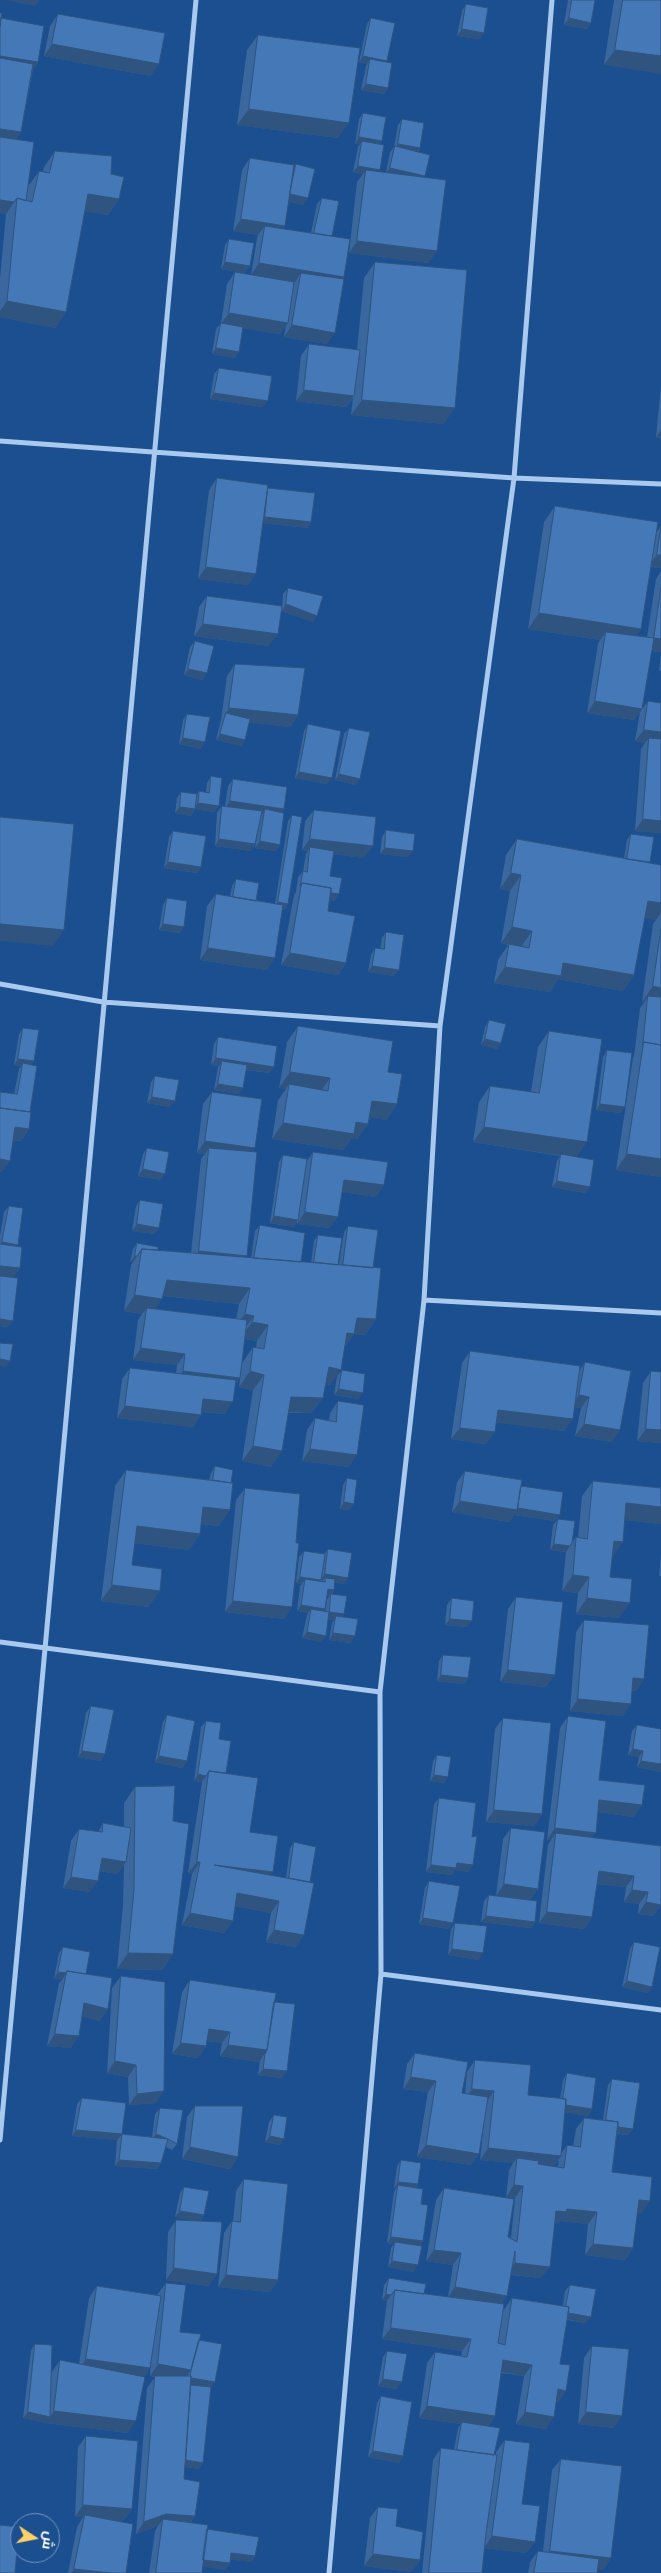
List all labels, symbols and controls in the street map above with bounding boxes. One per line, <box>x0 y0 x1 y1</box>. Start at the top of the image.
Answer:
north arrow <box>10 2513 60 2563</box>
text: ش <box>38 2530 59 2551</box>

